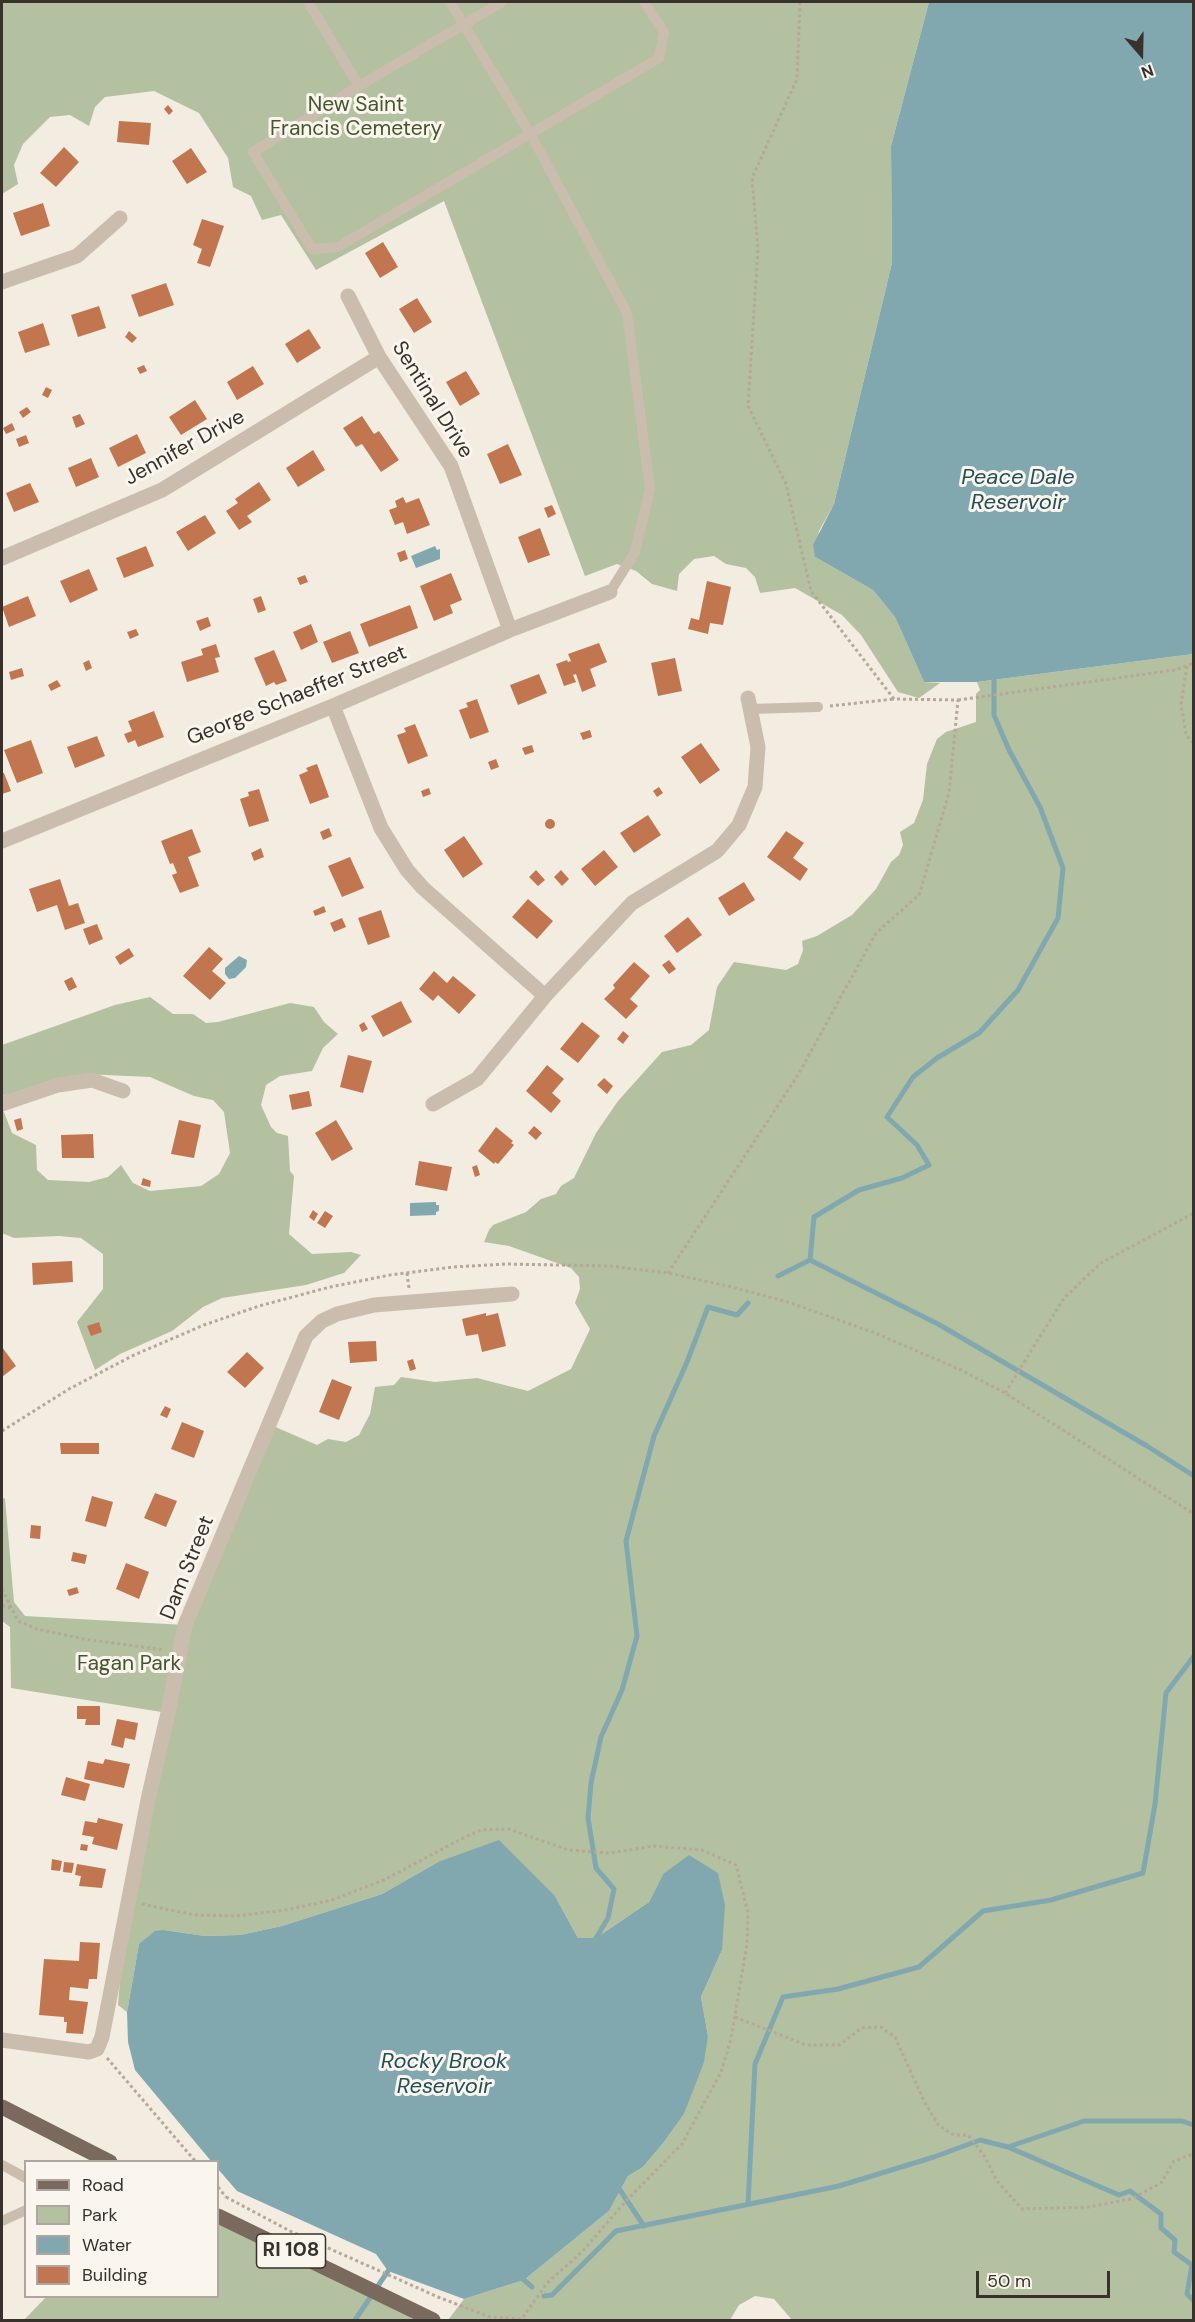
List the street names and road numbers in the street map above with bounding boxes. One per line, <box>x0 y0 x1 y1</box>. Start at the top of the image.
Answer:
street label: Sentinal Drive <box>386 337 478 463</box>
street label: Jennifer Drive <box>121 405 249 491</box>
street label: George Schaeffer Street <box>183 640 411 752</box>
street label: Dam Street <box>156 1512 220 1624</box>
road number: RI 108 <box>256 2234 326 2268</box>

